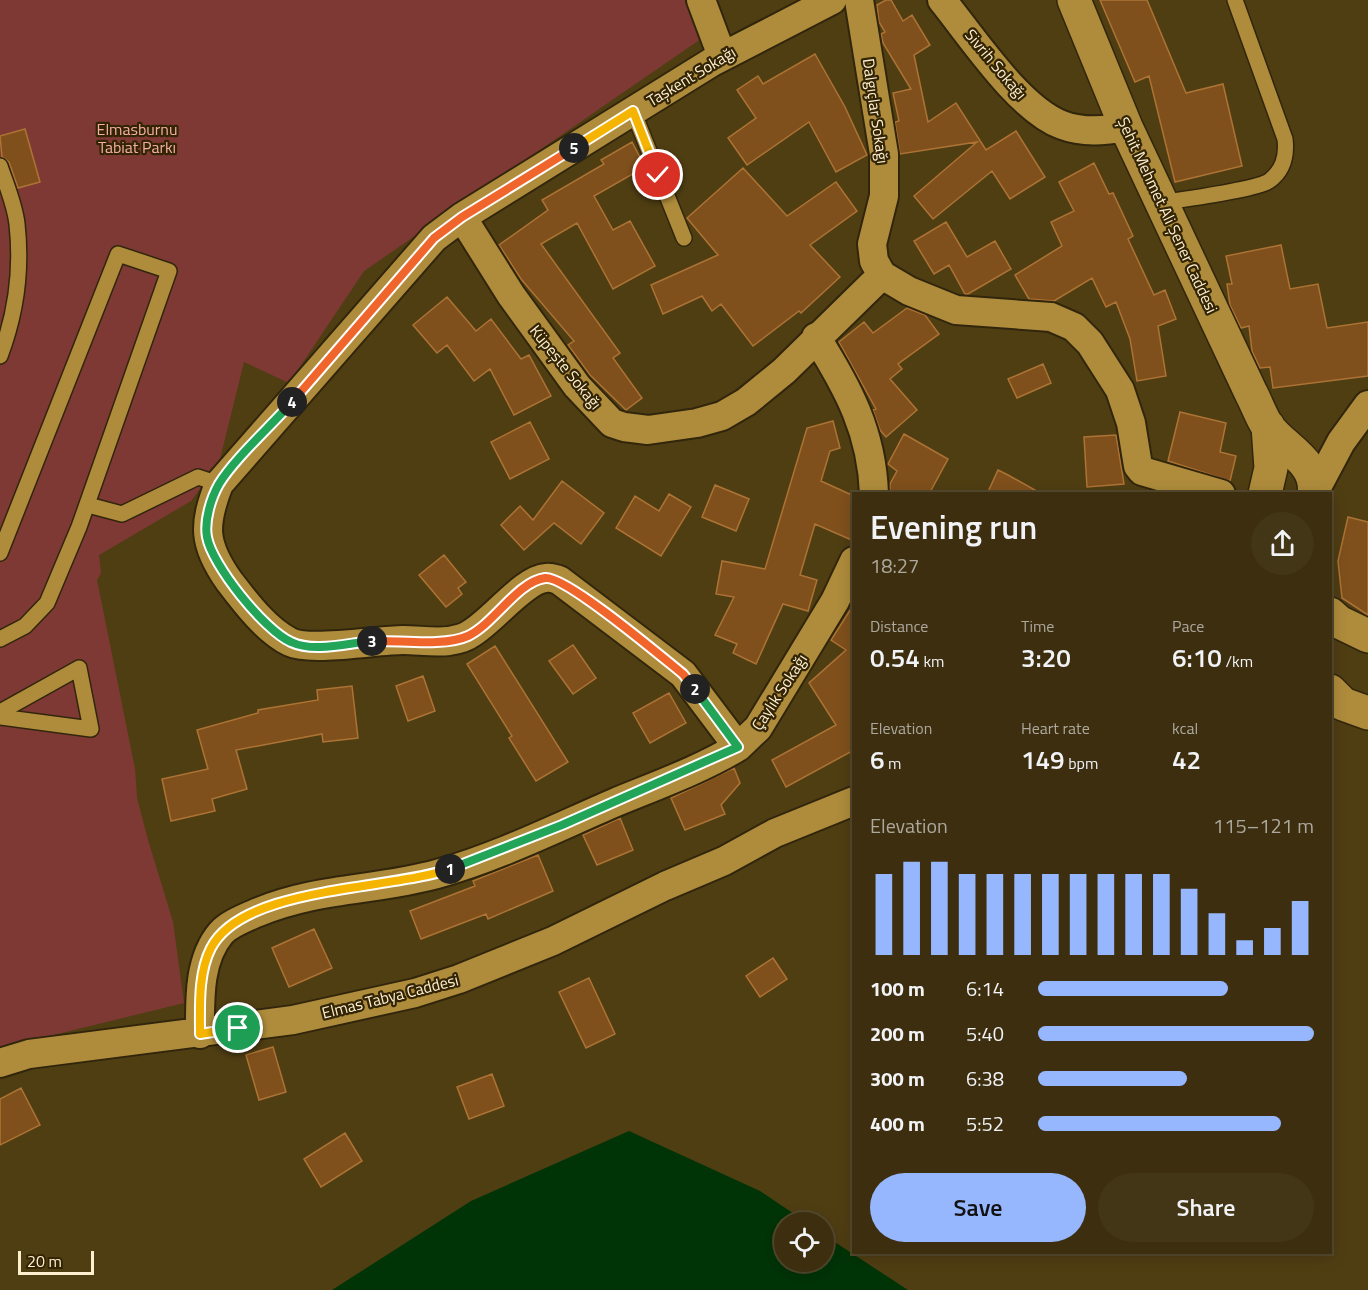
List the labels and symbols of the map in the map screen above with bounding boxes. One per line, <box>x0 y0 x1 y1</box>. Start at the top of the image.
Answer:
street label: Sivrih Sokağı <box>959 24 1033 104</box>
street label: Taşkent Sokağı <box>642 40 740 112</box>
street label: Dalgıçlar Sokağı <box>857 57 895 165</box>
street label: Şehit Mehmet Ali Şener Caddesi <box>1112 113 1224 317</box>
park label: Elmasburnu Tabiat Parkı <box>97 117 177 159</box>
pin: 5 <box>559 133 589 163</box>
pin <box>632 149 683 200</box>
street label: Küpeşte Sokağı <box>524 319 608 415</box>
pin: 4 <box>277 387 307 417</box>
pin: 3 <box>357 626 387 656</box>
street label: Çaylık Sokağı <box>745 649 813 735</box>
pin: 2 <box>680 674 710 704</box>
pin: 1 <box>435 854 465 884</box>
street label: Elmas Tabya Caddesi <box>319 967 461 1025</box>
pin <box>212 1002 263 1053</box>
scale bar <box>18 1248 94 1276</box>

